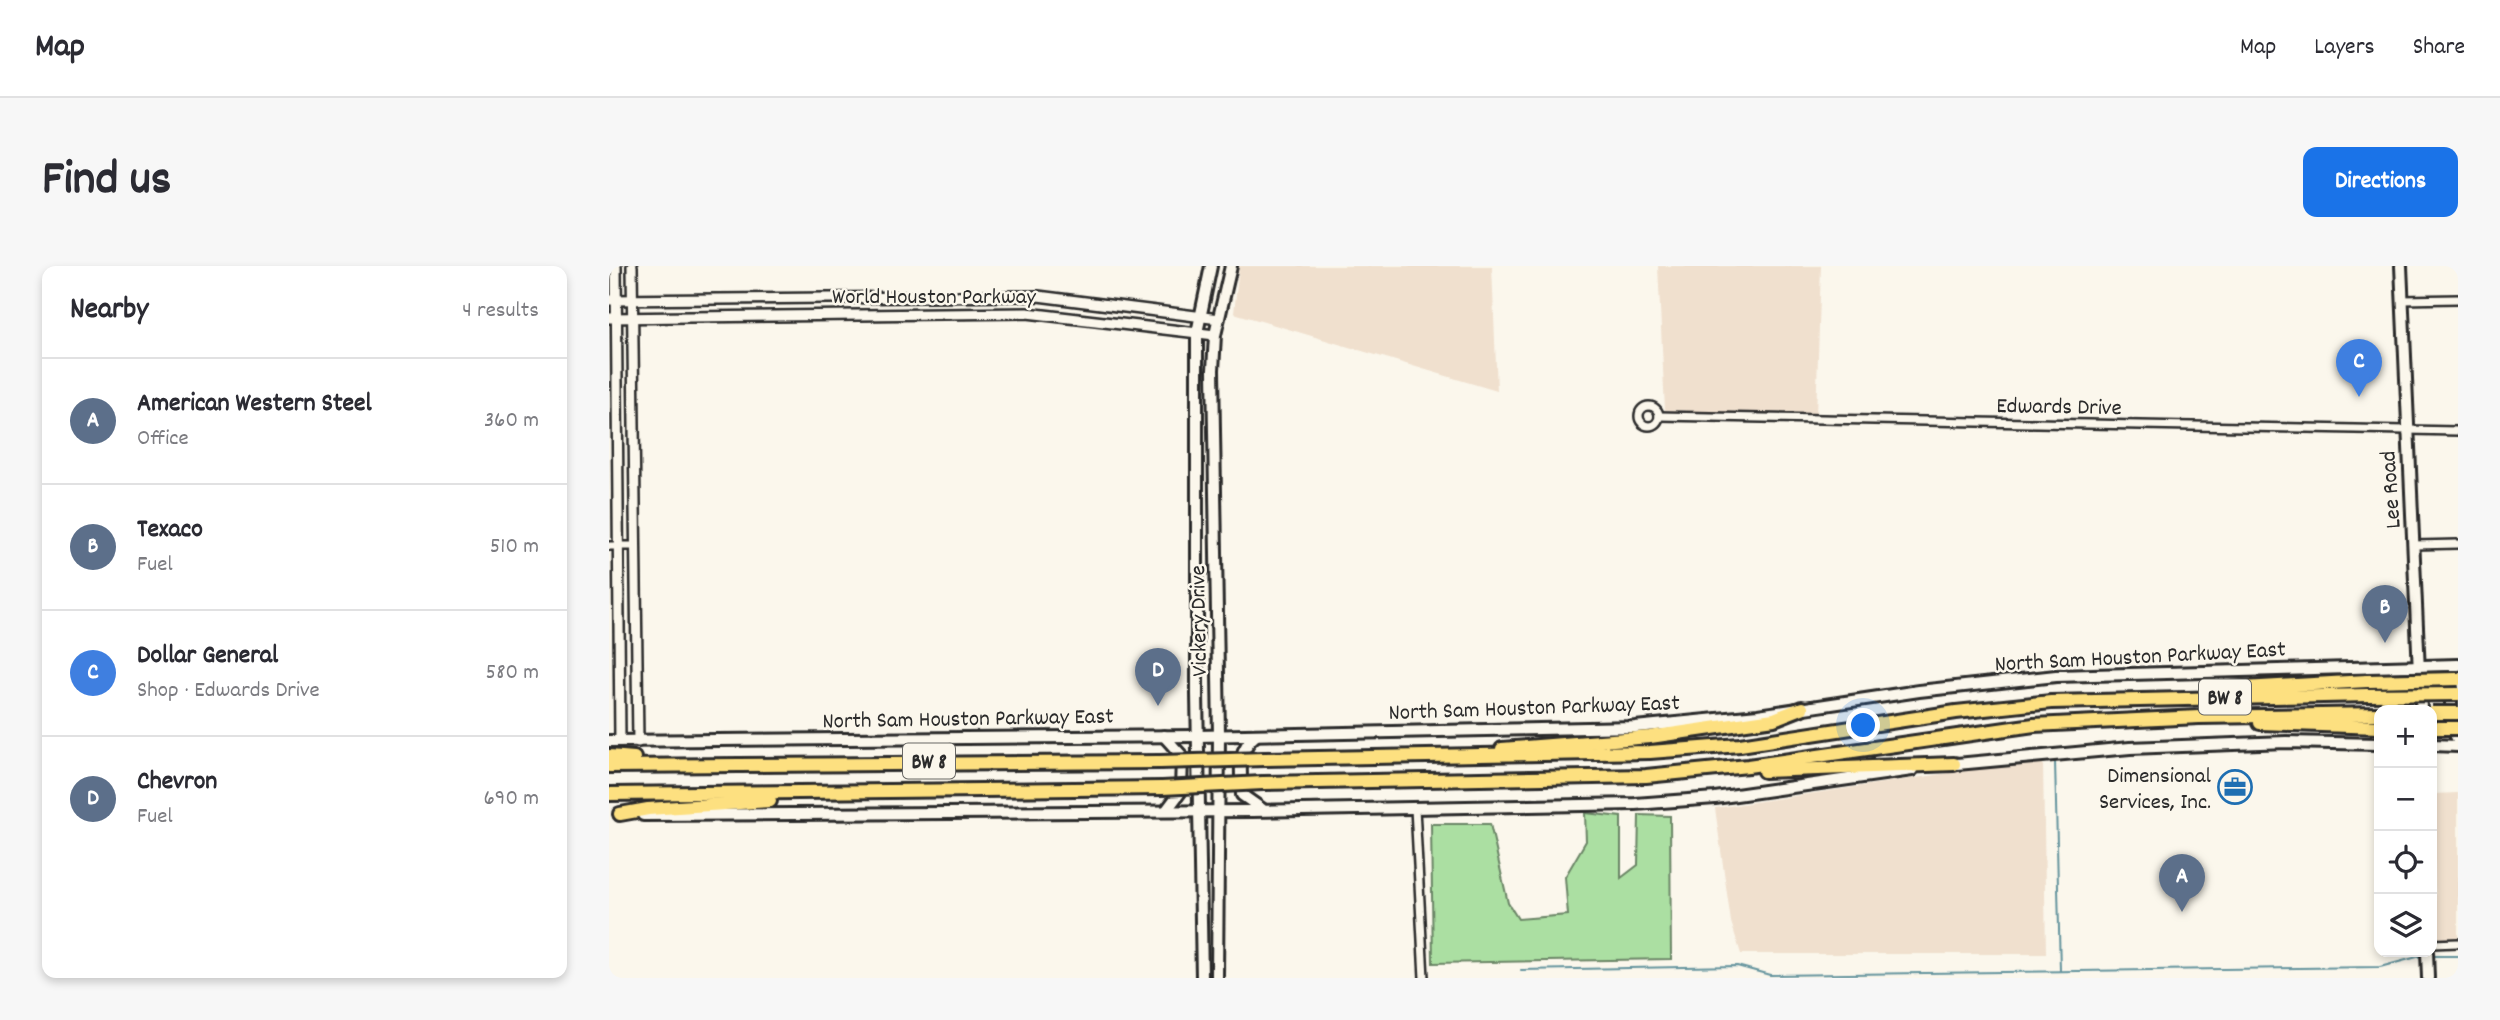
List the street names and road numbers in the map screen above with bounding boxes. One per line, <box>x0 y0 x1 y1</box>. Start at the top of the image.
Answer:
street label: World Houston Parkway <box>832 282 1037 315</box>
street label: Edwards Drive <box>1996 391 2122 426</box>
street label: Lee Road <box>2373 450 2412 530</box>
street label: Vickery Drive <box>1183 565 1218 677</box>
street label: North Sam Houston Parkway East <box>1994 634 2287 683</box>
road number: BW 8 <box>2199 680 2251 714</box>
street label: North Sam Houston Parkway East <box>1388 688 1680 731</box>
street label: North Sam Houston Parkway East <box>822 701 1114 740</box>
road number: BW 8 <box>903 743 955 778</box>

